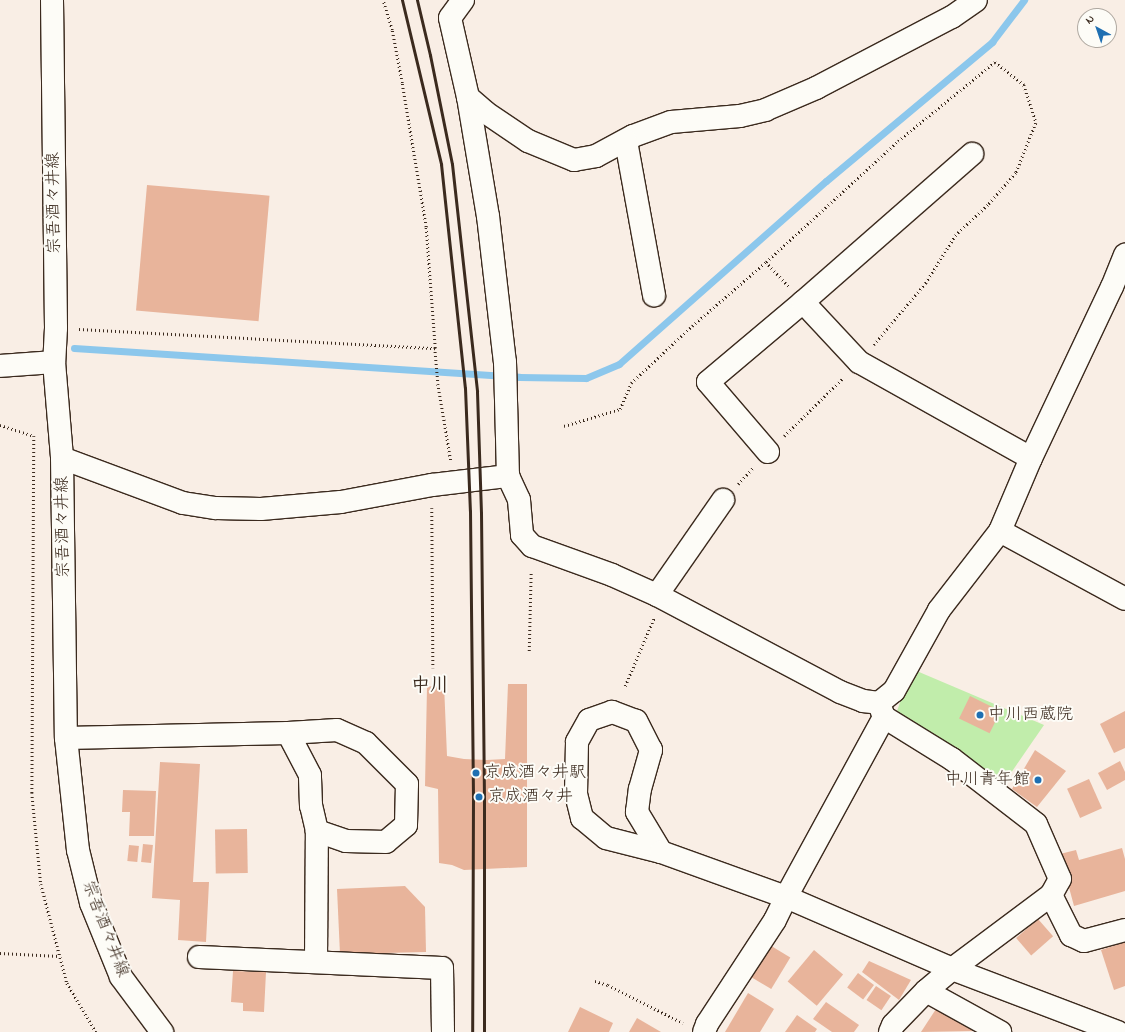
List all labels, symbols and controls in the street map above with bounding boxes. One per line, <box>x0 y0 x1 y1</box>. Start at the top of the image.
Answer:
north arrow <box>1077 8 1117 48</box>
text: N <box>1082 11 1098 28</box>
street label: 宗吾酒々井線 <box>43 152 65 254</box>
street label: 宗吾酒々井線 <box>52 476 74 578</box>
district label: 中川 <box>411 676 449 698</box>
place label: 中川西蔵院 <box>988 705 1073 725</box>
marker: 中川西蔵院 <box>975 710 985 720</box>
place label: 京成酒々井駅 <box>484 763 586 783</box>
marker: 京成酒々井駅 <box>471 768 481 778</box>
place label: 中川青年館 <box>945 770 1030 790</box>
marker: 中川青年館 <box>1033 775 1043 785</box>
place label: 京成酒々井 <box>488 787 573 807</box>
marker: 京成酒々井 <box>473 791 485 803</box>
street label: 宗吾酒々井線 <box>77 878 133 980</box>

